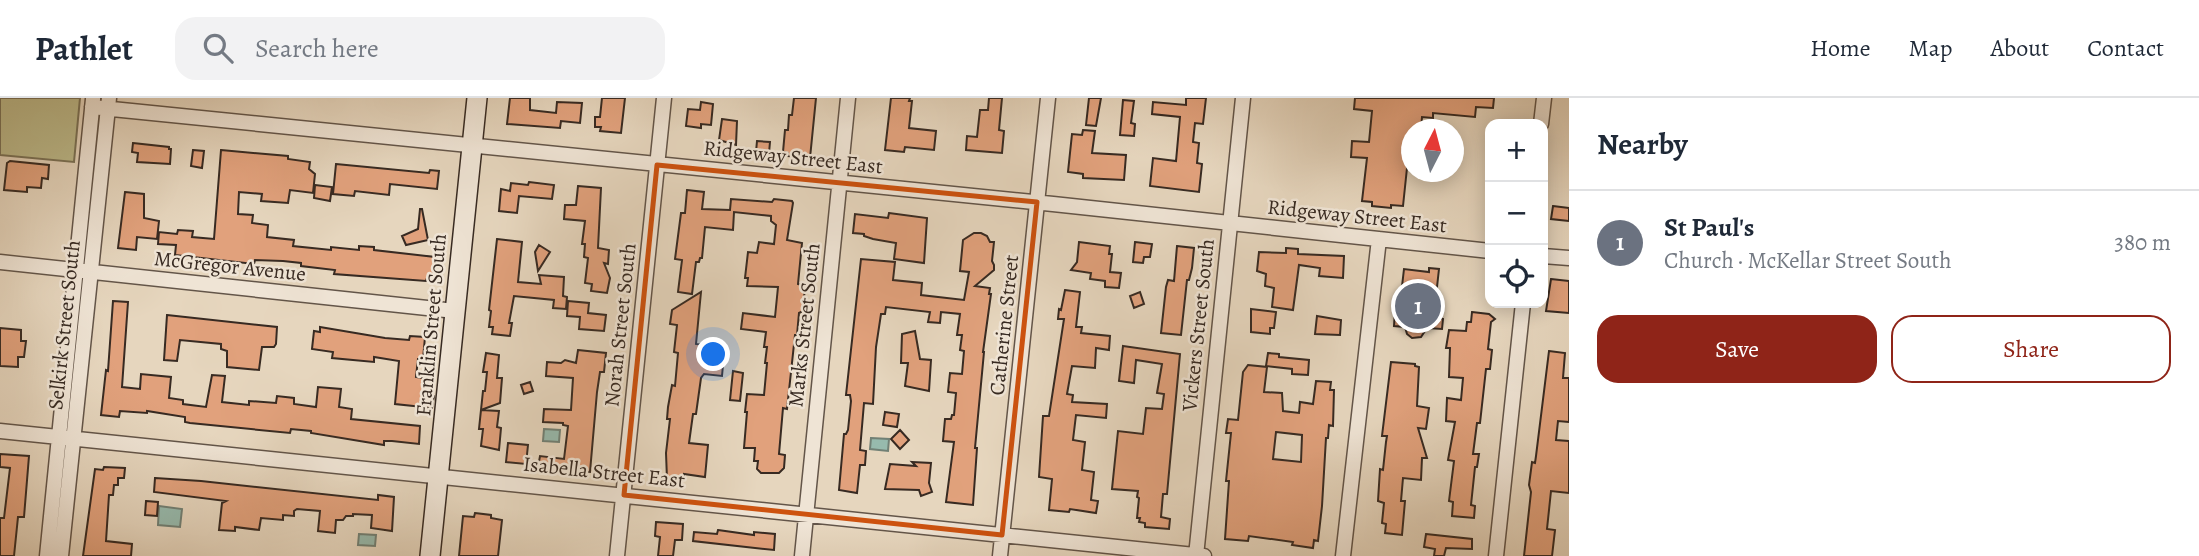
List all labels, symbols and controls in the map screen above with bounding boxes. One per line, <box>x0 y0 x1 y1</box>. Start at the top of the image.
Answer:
search box <box>175 17 665 80</box>
text: Pathlet <box>35 26 133 71</box>
icon: search <box>199 29 237 67</box>
text: Search here <box>255 31 379 66</box>
text: Home <box>1810 32 1871 64</box>
text: Map <box>1909 32 1953 64</box>
text: About <box>1991 32 2049 64</box>
text: Contact <box>2087 32 2164 64</box>
north arrow <box>1401 119 1464 182</box>
map controls <box>1485 119 1548 308</box>
button: + <box>1485 119 1548 182</box>
text: Nearby <box>1597 124 1688 164</box>
street label: Ridgeway Street East <box>702 134 884 180</box>
button: − <box>1485 182 1548 245</box>
street label: Ridgeway Street East <box>1266 193 1448 239</box>
text: St Paul's <box>1664 210 1754 245</box>
text: 1 <box>1616 227 1624 258</box>
text: 380 m <box>2114 227 2171 258</box>
street label: Franklin Street South <box>409 233 453 417</box>
street label: Vickers Street South <box>1175 237 1221 414</box>
street label: Selkirk Street South <box>41 239 87 411</box>
street label: Norah Street South <box>597 242 643 408</box>
street label: Marks Street South <box>781 242 827 408</box>
street label: McGregor Avenue <box>153 244 307 288</box>
button: locate <box>1485 245 1548 308</box>
text: Church · McKellar Street South <box>1664 245 1951 276</box>
street label: Catherine Street <box>983 253 1025 397</box>
pin: 1 <box>1395 280 1441 332</box>
button: Save <box>1597 315 1877 383</box>
button: Share <box>1891 315 2171 383</box>
your location <box>696 337 730 371</box>
street label: Isabella Street East <box>522 450 686 494</box>

